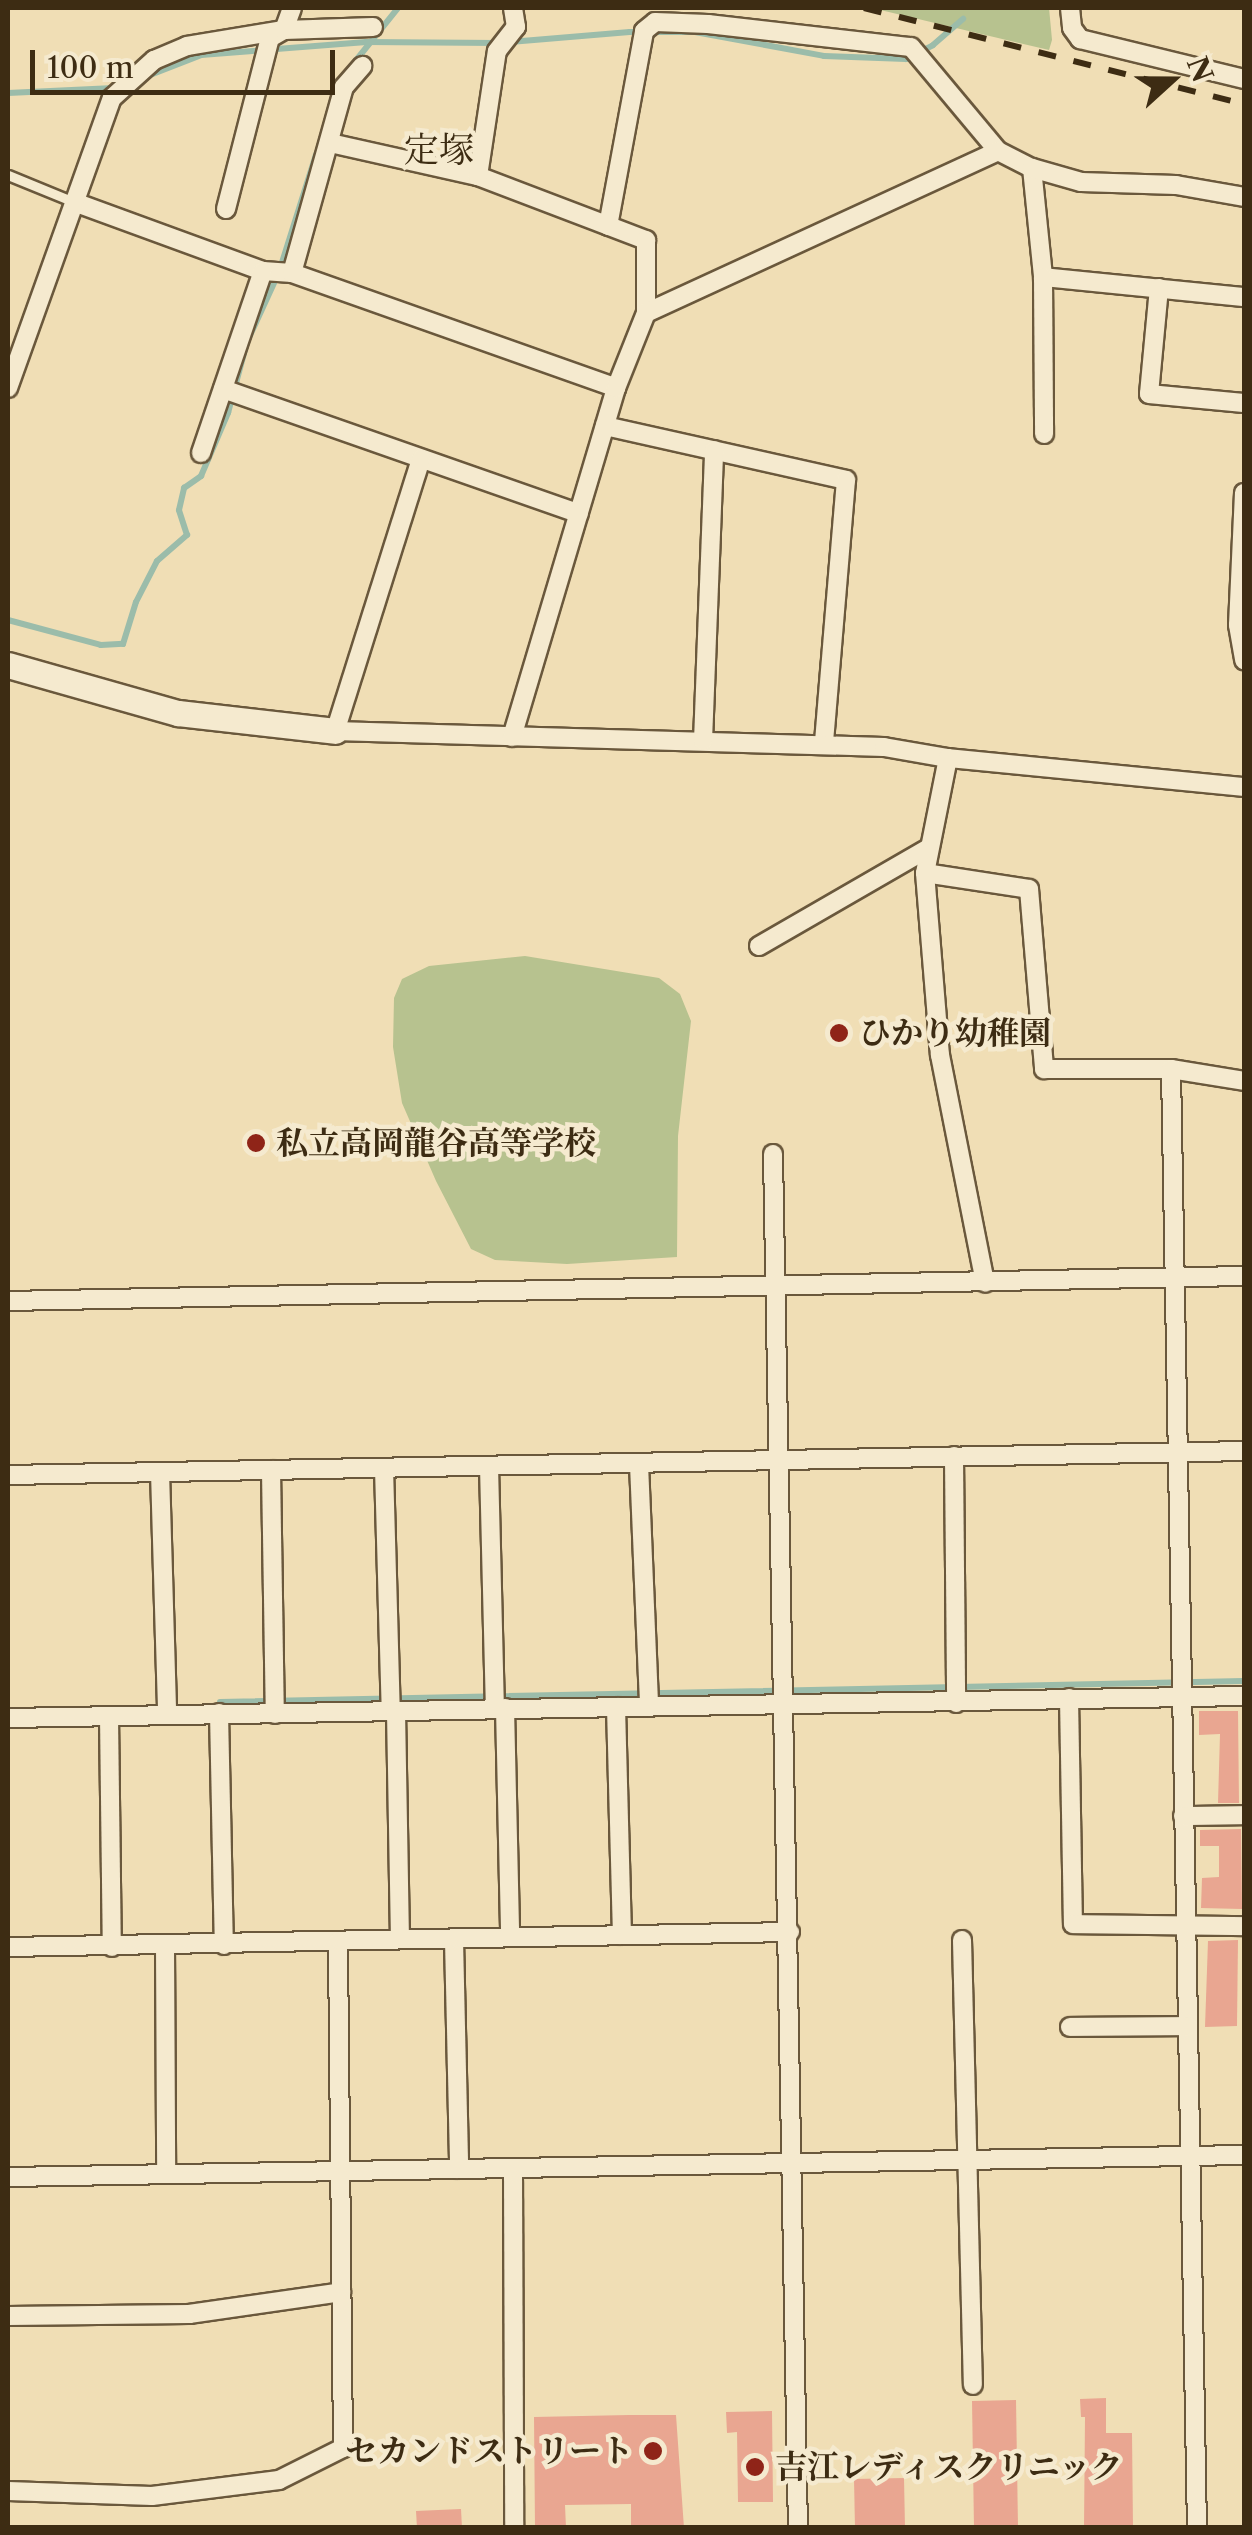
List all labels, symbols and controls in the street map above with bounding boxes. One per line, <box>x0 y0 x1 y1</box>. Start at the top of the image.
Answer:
scale bar <box>35 30 340 92</box>
north arrow <box>1122 30 1222 130</box>
text: 100 m <box>47 49 134 86</box>
text: N <box>1180 52 1220 87</box>
district label: 定塚 <box>404 129 474 171</box>
place label: ひかり幼稚園 <box>859 1014 1051 1052</box>
marker: ひかり幼稚園 <box>828 1022 850 1044</box>
place label: 私立高岡龍谷高等学校 <box>276 1124 596 1162</box>
marker: 私立高岡龍谷高等学校 <box>245 1132 267 1154</box>
place label: セカンドストリート <box>345 2432 633 2470</box>
marker: セカンドストリート <box>642 2440 664 2462</box>
place label: 吉江レディスクリニック <box>775 2448 1127 2486</box>
marker: 吉江レディスクリニック <box>744 2456 766 2478</box>

